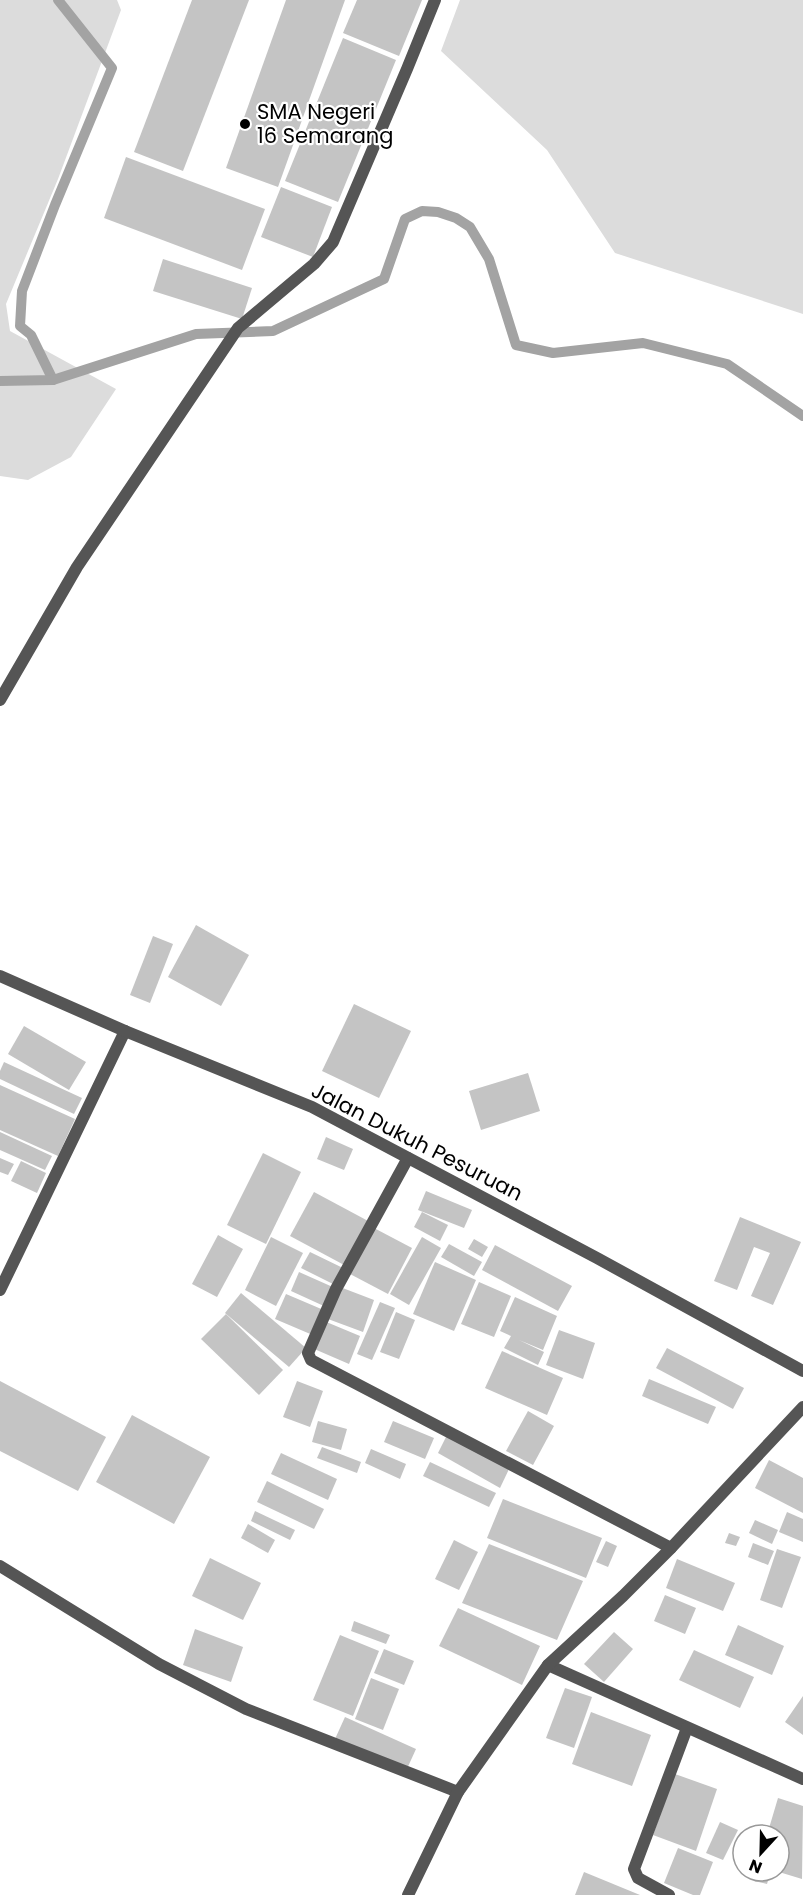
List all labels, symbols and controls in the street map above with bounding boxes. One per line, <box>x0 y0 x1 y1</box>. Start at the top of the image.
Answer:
place label: SMA Negeri 16 Semarang <box>257 97 394 150</box>
marker: SMA Negeri 16 Semarang <box>238 117 252 131</box>
street label: Jalan Dukuh Pesuruan <box>306 1076 528 1208</box>
north arrow <box>731 1823 791 1883</box>
text: N <box>746 1854 765 1879</box>

